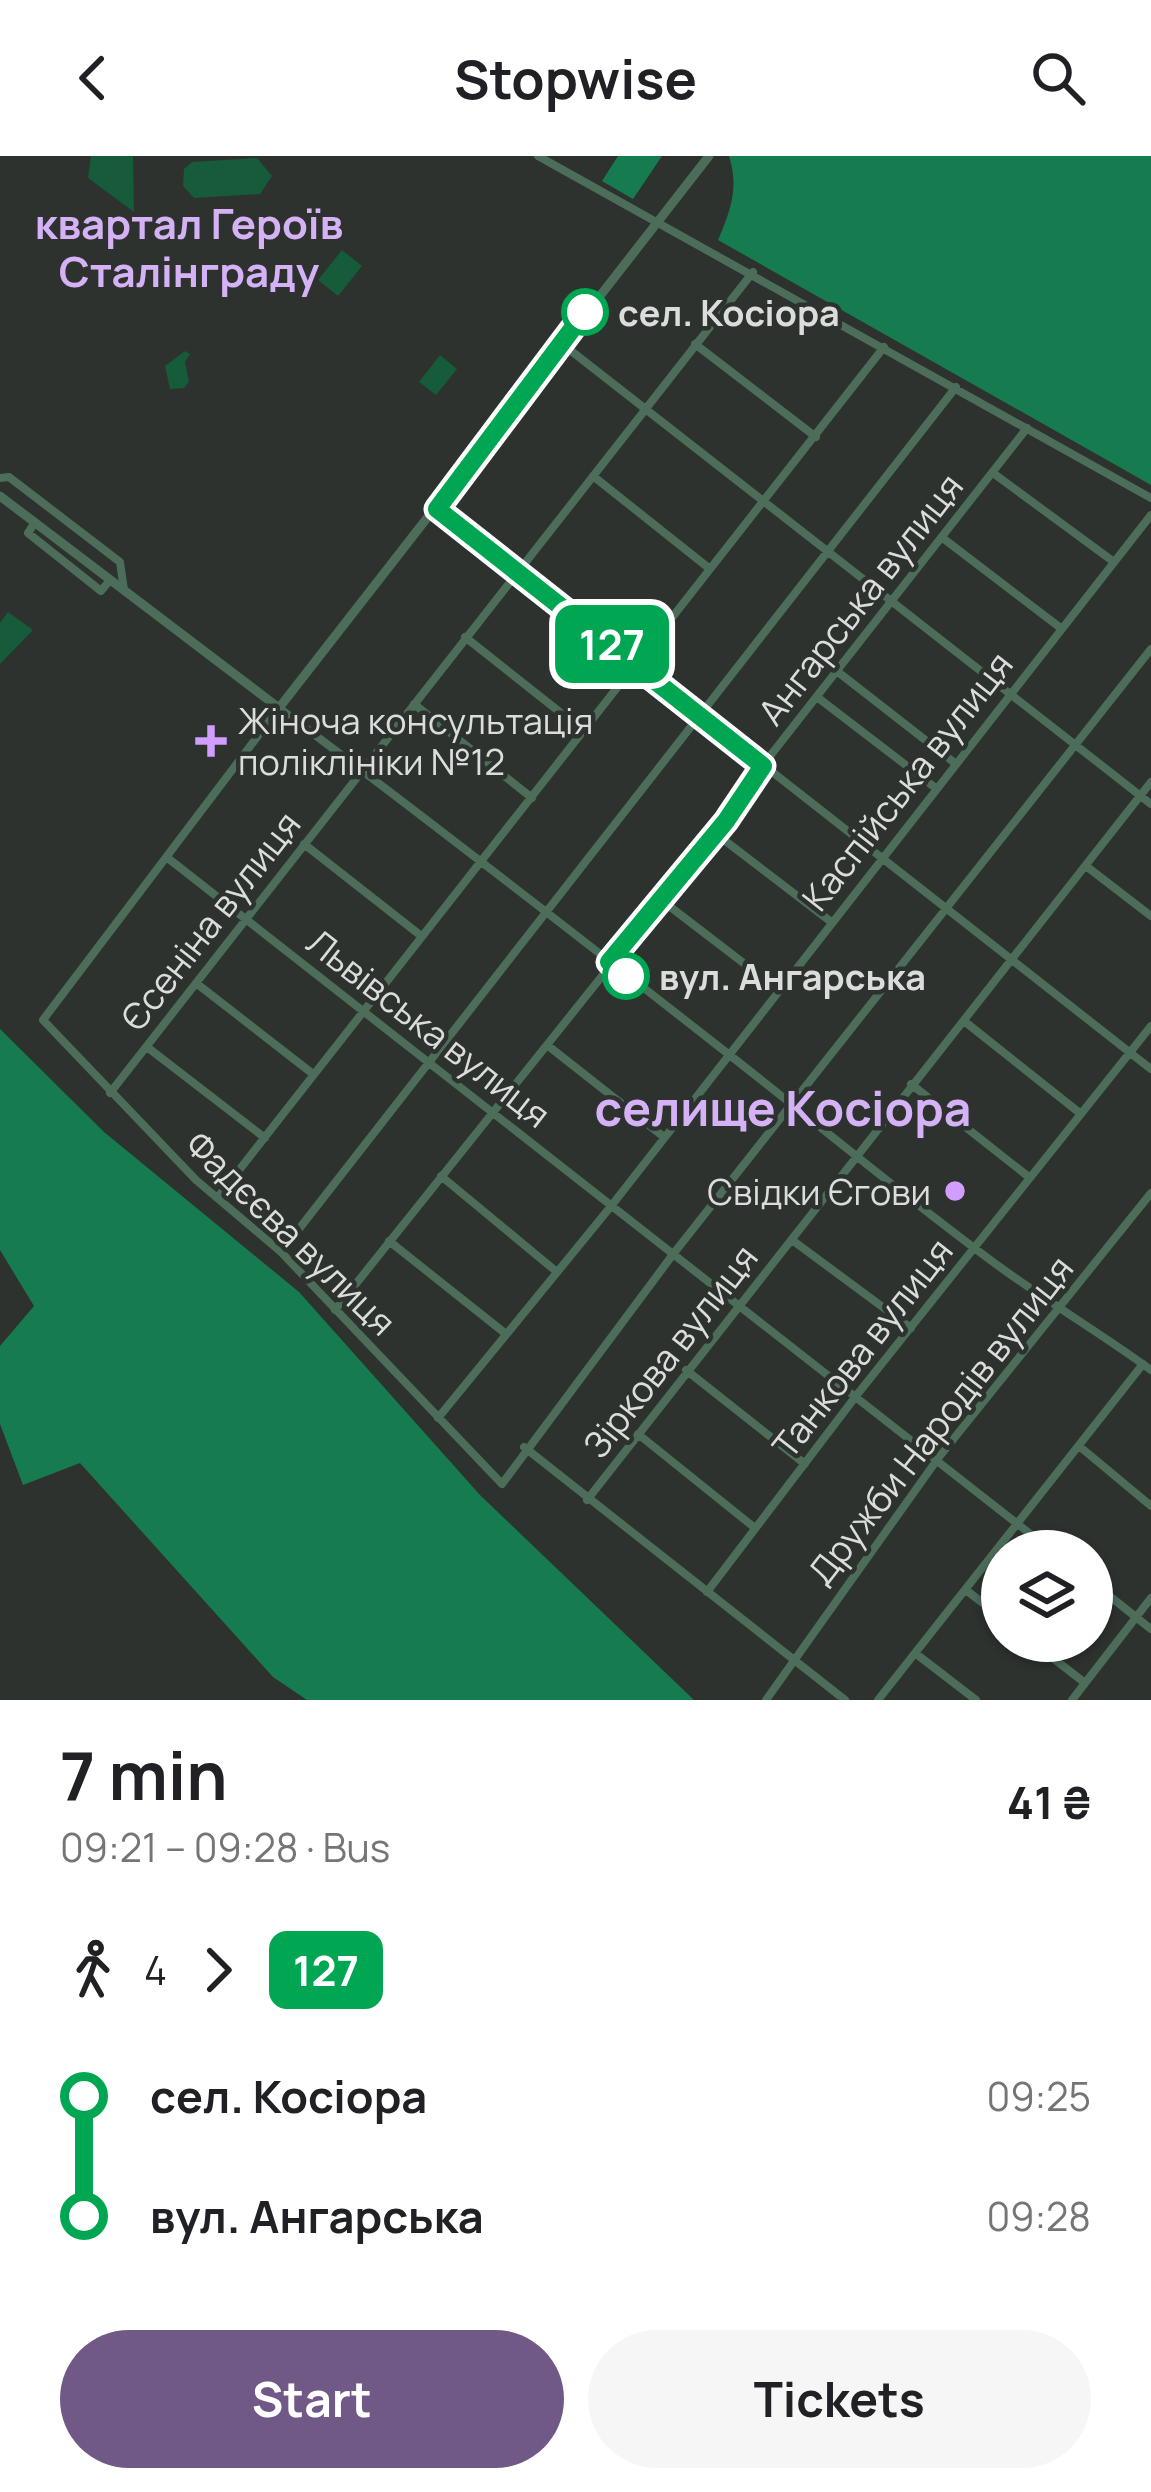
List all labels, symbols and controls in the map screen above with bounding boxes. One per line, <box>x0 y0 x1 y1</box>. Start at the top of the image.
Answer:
text: Stopwise <box>454 41 697 115</box>
icon: back <box>60 45 126 111</box>
icon: search <box>1025 45 1091 111</box>
district label: квартал Героїв Сталінграду <box>35 194 343 300</box>
place label: сел. Косіора <box>618 288 840 337</box>
marker: сел. Косіора <box>563 290 607 334</box>
street label: Ангарська вулиця <box>746 463 974 735</box>
line badge: 127 <box>543 605 681 683</box>
text: 127 <box>579 615 645 673</box>
street label: Каспійська вулиця <box>790 642 1024 920</box>
place label: Жіноча консультація поліклініки №12 <box>238 696 593 786</box>
marker: Жіноча консультація поліклініки №12 <box>195 725 227 757</box>
street label: Єсеніна вулиця <box>109 801 311 1041</box>
street label: Львівська вулиця <box>297 918 561 1138</box>
place label: вул. Ангарська <box>659 952 926 1001</box>
marker: вул. Ангарська <box>604 954 648 998</box>
district label: селище Косіора <box>595 1075 971 1140</box>
street label: Фадєєва вулиця <box>175 1120 407 1346</box>
place label: Свідки Єгови <box>707 1167 931 1216</box>
marker: Свідки Єгови <box>942 1178 968 1204</box>
street label: Танкова вулиця <box>761 1228 963 1468</box>
street label: Зіркова вулиця <box>571 1235 769 1467</box>
street label: Дружби Народів вулиця <box>796 1246 1084 1594</box>
map controls <box>981 1530 1113 1662</box>
button: layers <box>981 1530 1113 1662</box>
text: 7 min <box>60 1730 228 1820</box>
text: 41 ₴ <box>1007 1771 1091 1833</box>
text: 09:21 – 09:28 · Bus <box>60 1820 390 1874</box>
icon: walk <box>60 1937 126 2003</box>
icon: forward <box>185 1937 251 2003</box>
text: 127 <box>293 1941 359 1999</box>
text: 4 <box>144 1943 167 1997</box>
text: сел. Косіора <box>150 2065 427 2127</box>
text: 09:25 <box>987 2069 1091 2123</box>
text: вул. Ангарська <box>150 2185 484 2247</box>
text: 09:28 <box>986 2189 1091 2243</box>
button: Start <box>60 2330 564 2468</box>
button: Tickets <box>588 2330 1091 2468</box>

